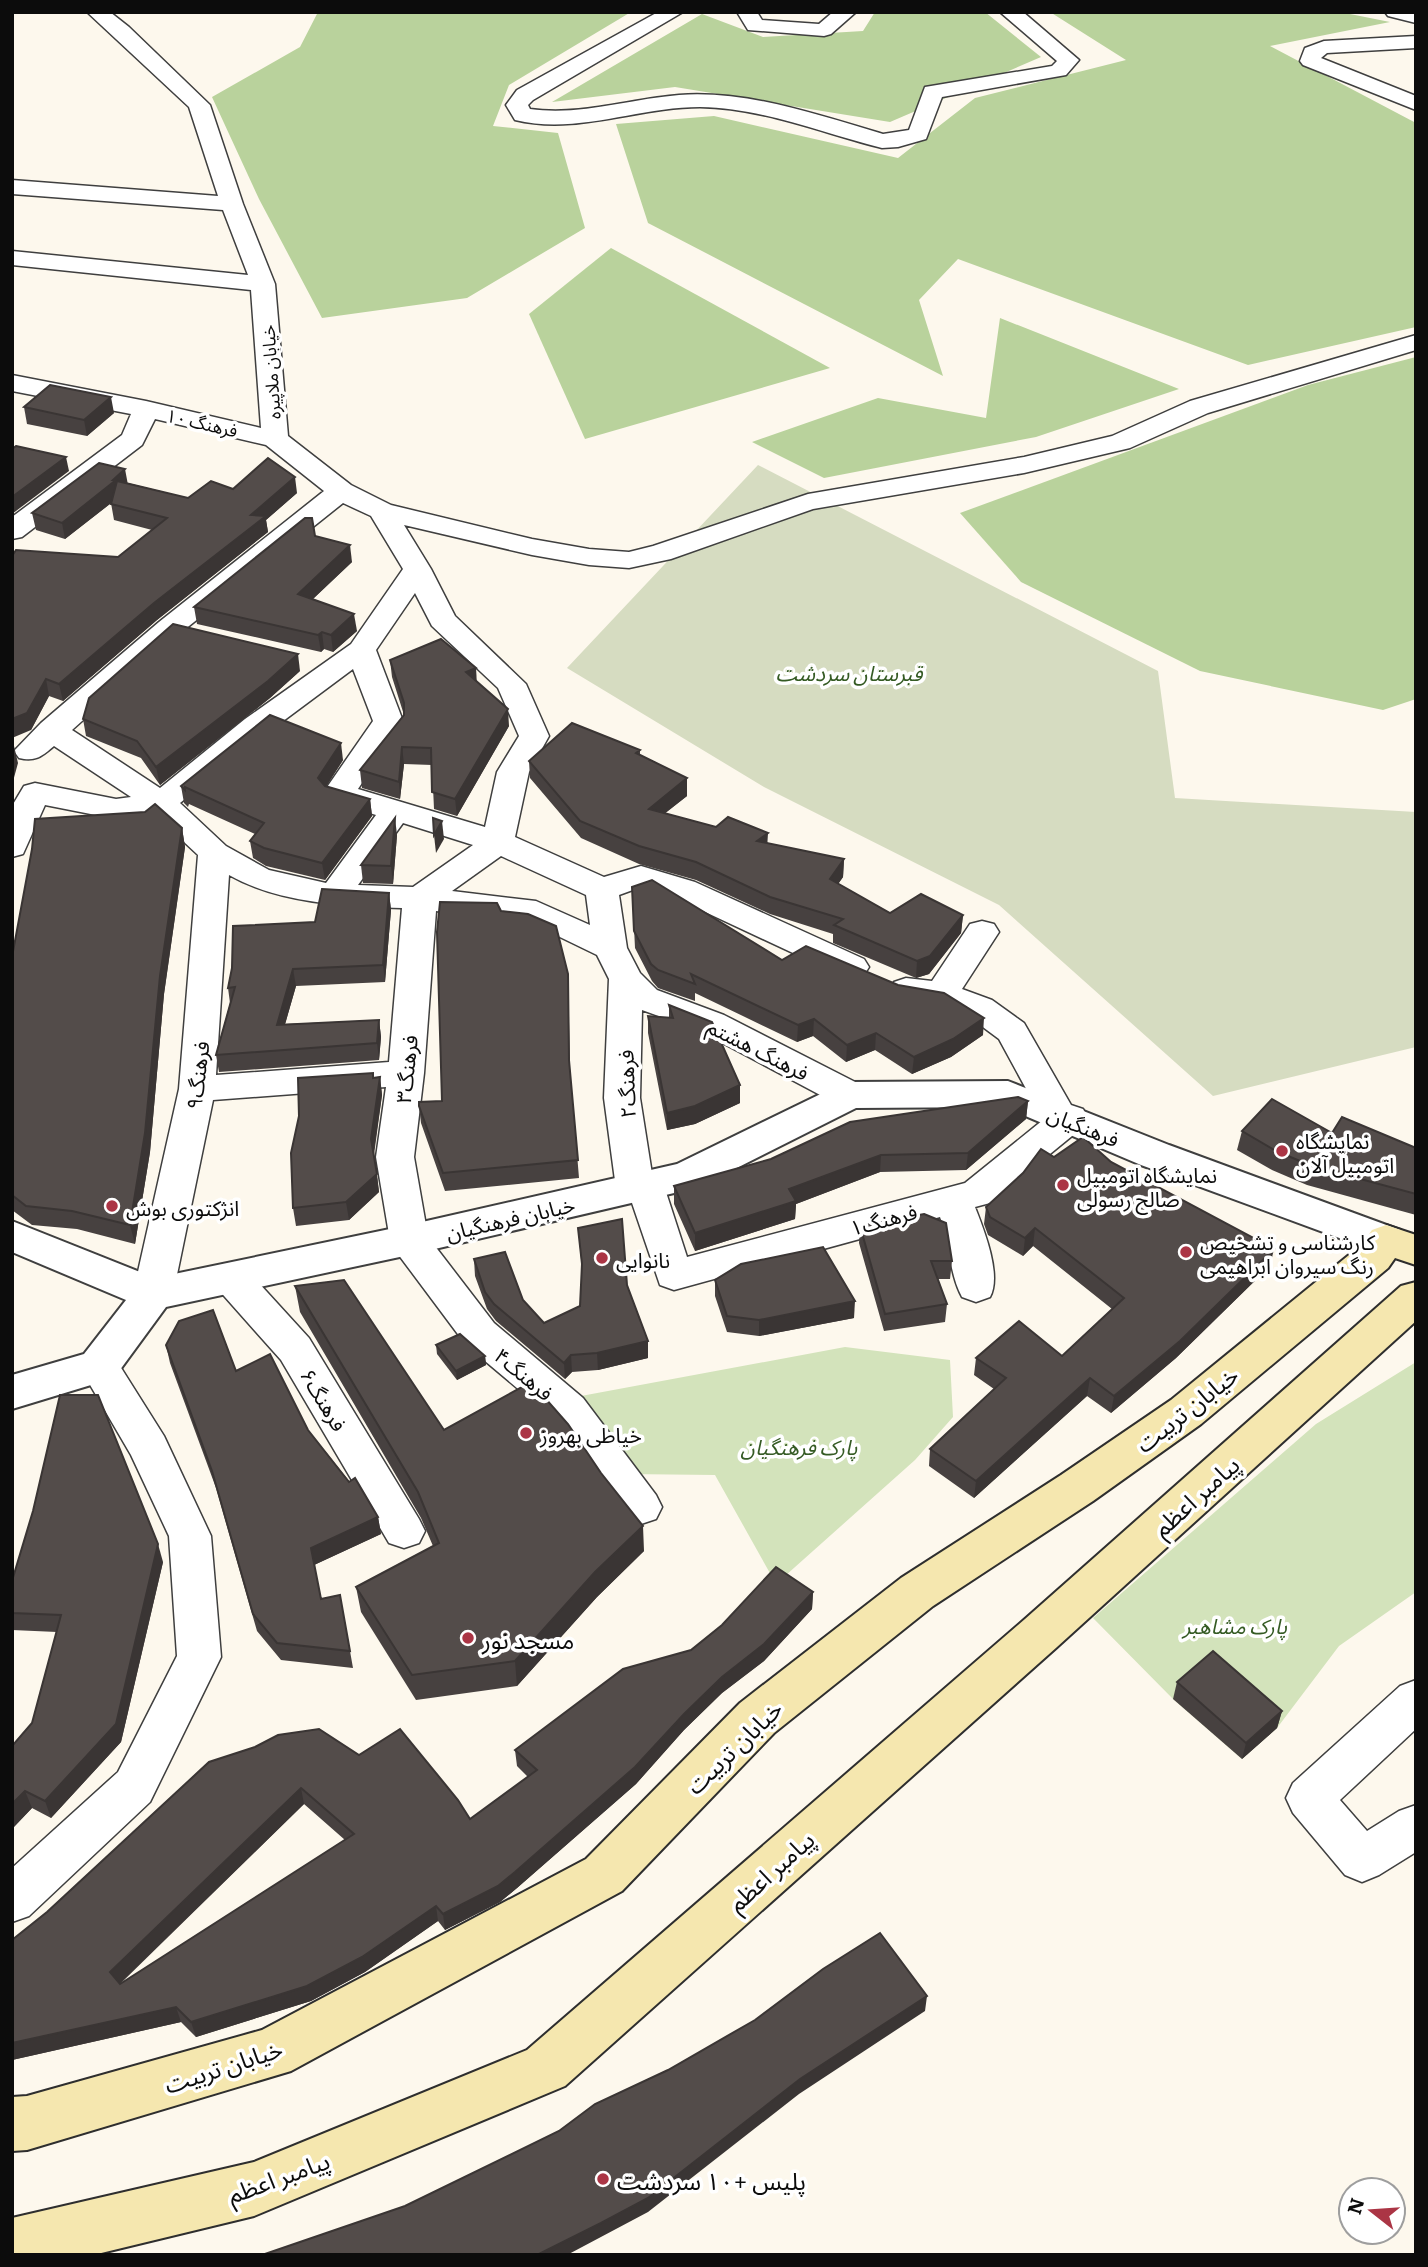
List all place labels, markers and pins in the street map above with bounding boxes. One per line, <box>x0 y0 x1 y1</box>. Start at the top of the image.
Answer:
place label: نمایشگاه اتومبیل آلان <box>1296 1124 1394 1179</box>
marker: نمایشگاه اتومبیل آلان <box>1274 1143 1290 1159</box>
place label: نمایشگاه اتومبیل صالح رسولی <box>1077 1158 1217 1215</box>
marker: نمایشگاه اتومبیل صالح رسولی <box>1055 1177 1071 1193</box>
place label: انژکتوری بوش <box>126 1191 239 1222</box>
marker: انژکتوری بوش <box>104 1198 120 1214</box>
place label: کارشناسی و تشخیص رنگ سیروان ابراهیمی <box>1200 1225 1375 1280</box>
place label: نانوایی <box>616 1243 670 1274</box>
marker: کارشناسی و تشخیص رنگ سیروان ابراهیمی <box>1178 1244 1194 1260</box>
marker: نانوایی <box>594 1250 610 1266</box>
place label: خیاطی بهروز <box>539 1418 642 1449</box>
marker: خیاطی بهروز <box>518 1425 534 1441</box>
place label: مسجد نور <box>481 1621 574 1656</box>
marker: مسجد نور <box>460 1630 476 1646</box>
place label: پلیس +۱۰ سردشت <box>617 2162 806 2197</box>
marker: پلیس +۱۰ سردشت <box>595 2171 611 2187</box>

